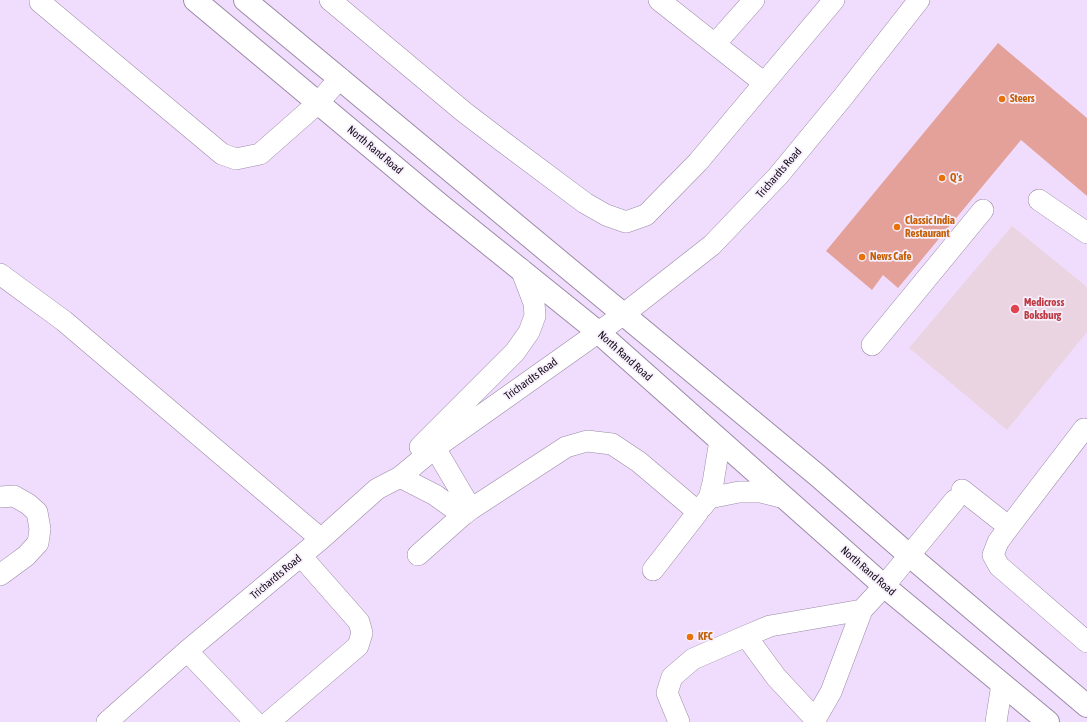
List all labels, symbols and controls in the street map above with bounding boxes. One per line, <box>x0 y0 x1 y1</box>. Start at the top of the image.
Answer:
place label: Steers <box>1010 92 1035 106</box>
marker: Steers <box>997 94 1007 104</box>
street label: North Rand Road <box>345 123 405 177</box>
street label: Trichardts Road <box>754 145 804 201</box>
place label: Q's <box>950 171 962 185</box>
marker: Q's <box>937 173 947 183</box>
place label: Classic India Restaurant <box>905 214 955 240</box>
marker: Classic India Restaurant <box>892 222 902 232</box>
place label: News Cafe <box>870 250 911 264</box>
marker: News Cafe <box>857 252 867 262</box>
place label: Medicross Boksburg <box>1024 296 1064 322</box>
marker: Medicross Boksburg <box>1009 303 1021 315</box>
street label: North Rand Road <box>595 328 655 384</box>
street label: Trichardts Road <box>502 355 560 403</box>
street label: North Rand Road <box>838 544 898 598</box>
street label: Trichardts Road <box>248 552 304 602</box>
place label: KFC <box>698 630 713 644</box>
marker: KFC <box>685 632 695 642</box>

